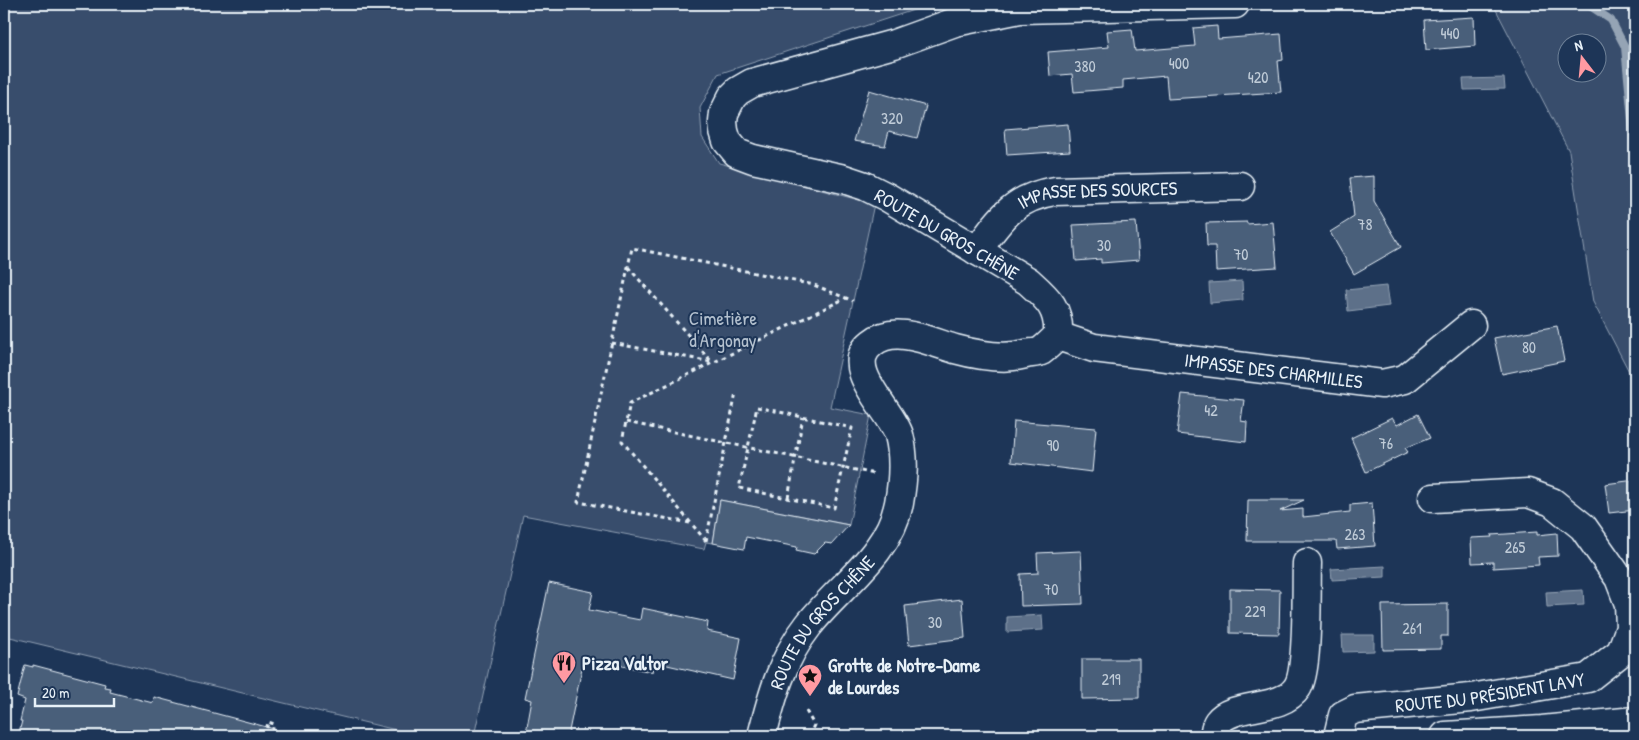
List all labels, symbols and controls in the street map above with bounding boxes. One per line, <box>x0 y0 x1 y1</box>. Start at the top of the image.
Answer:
house number: 440 <box>1440 22 1460 44</box>
north arrow <box>1556 32 1606 82</box>
text: N <box>1572 35 1585 55</box>
house number: 400 <box>1169 52 1189 74</box>
house number: 380 <box>1074 55 1096 77</box>
house number: 420 <box>1248 66 1268 88</box>
house number: 320 <box>881 107 903 129</box>
street label: IMPASSE DES SOURCES <box>1012 175 1178 215</box>
street label: ROUTE DU GROS CHÊNE <box>870 182 1024 286</box>
house number: 78 <box>1358 213 1372 235</box>
house number: 30 <box>1097 234 1111 256</box>
house number: 70 <box>1233 243 1249 265</box>
park label: Cimetière d'Argonay <box>689 305 758 353</box>
house number: 80 <box>1522 336 1536 358</box>
street label: IMPASSE DES CHARMILLES <box>1183 346 1365 395</box>
house number: 42 <box>1204 399 1218 421</box>
house number: 76 <box>1379 432 1393 454</box>
house number: 90 <box>1046 434 1060 456</box>
house number: 263 <box>1344 523 1366 545</box>
house number: 265 <box>1505 536 1526 558</box>
street label: ROUTE DU GROS CHÊNE <box>763 549 881 693</box>
house number: 70 <box>1043 578 1059 600</box>
house number: 229 <box>1245 600 1266 622</box>
house number: 30 <box>928 611 942 633</box>
house number: 261 <box>1402 617 1422 639</box>
restaurant icon: Pizza Valtor <box>551 650 577 684</box>
place label: Pizza Valtor <box>582 650 669 676</box>
place label: Grotte de Notre-Dame de Lourdes <box>828 652 981 700</box>
place icon: Grotte de Notre-Dame de Lourdes <box>797 663 823 697</box>
street label: ROUTE DU PRÉSIDENT LAVY <box>1394 666 1587 718</box>
house number: 219 <box>1101 668 1121 690</box>
scale bar <box>35 675 114 707</box>
text: 20 m <box>42 682 69 703</box>

